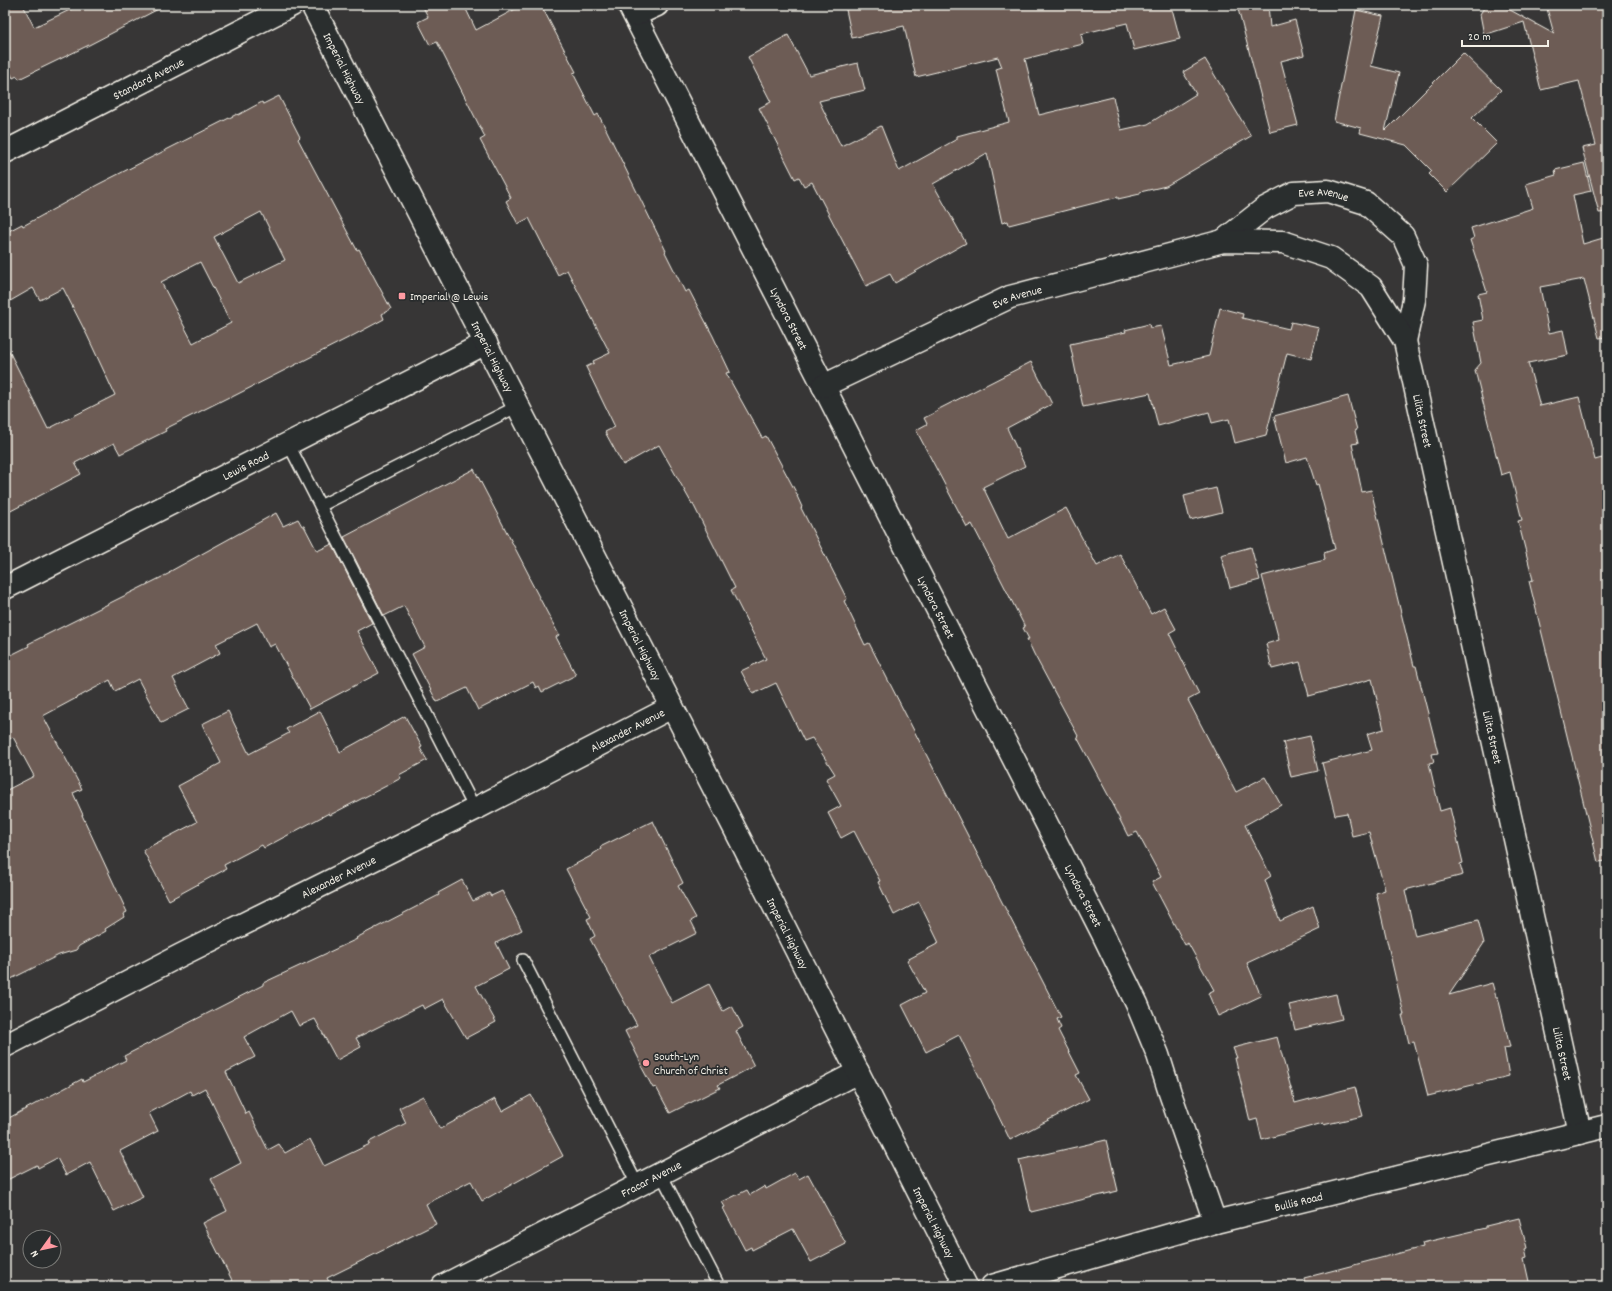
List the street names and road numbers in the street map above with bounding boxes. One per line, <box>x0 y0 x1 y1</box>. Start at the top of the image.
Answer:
street label: Imperial Highway <box>318 30 369 108</box>
street label: Standard Avenue <box>110 55 188 105</box>
street label: Eve Avenue <box>1298 184 1351 207</box>
street label: Eve Avenue <box>990 282 1044 314</box>
street label: Lyndora Street <box>765 285 811 354</box>
street label: Imperial Highway <box>466 318 517 397</box>
street label: Lilita Street <box>1407 393 1435 450</box>
street label: Lewis Road <box>220 448 273 486</box>
street label: Lyndora Street <box>912 574 958 643</box>
street label: Imperial Highway <box>614 607 665 685</box>
street label: Alexander Avenue <box>588 705 668 758</box>
street label: Lilita Street <box>1477 709 1505 766</box>
street label: Alexander Avenue <box>299 852 379 904</box>
street label: Lyndora Street <box>1059 862 1106 931</box>
street label: Imperial Highway <box>761 895 812 974</box>
street label: Lilita Street <box>1547 1026 1575 1083</box>
street label: Fracar Avenue <box>618 1157 685 1203</box>
street label: Imperial Highway <box>907 1184 958 1263</box>
street label: Bullis Road <box>1273 1189 1325 1217</box>

